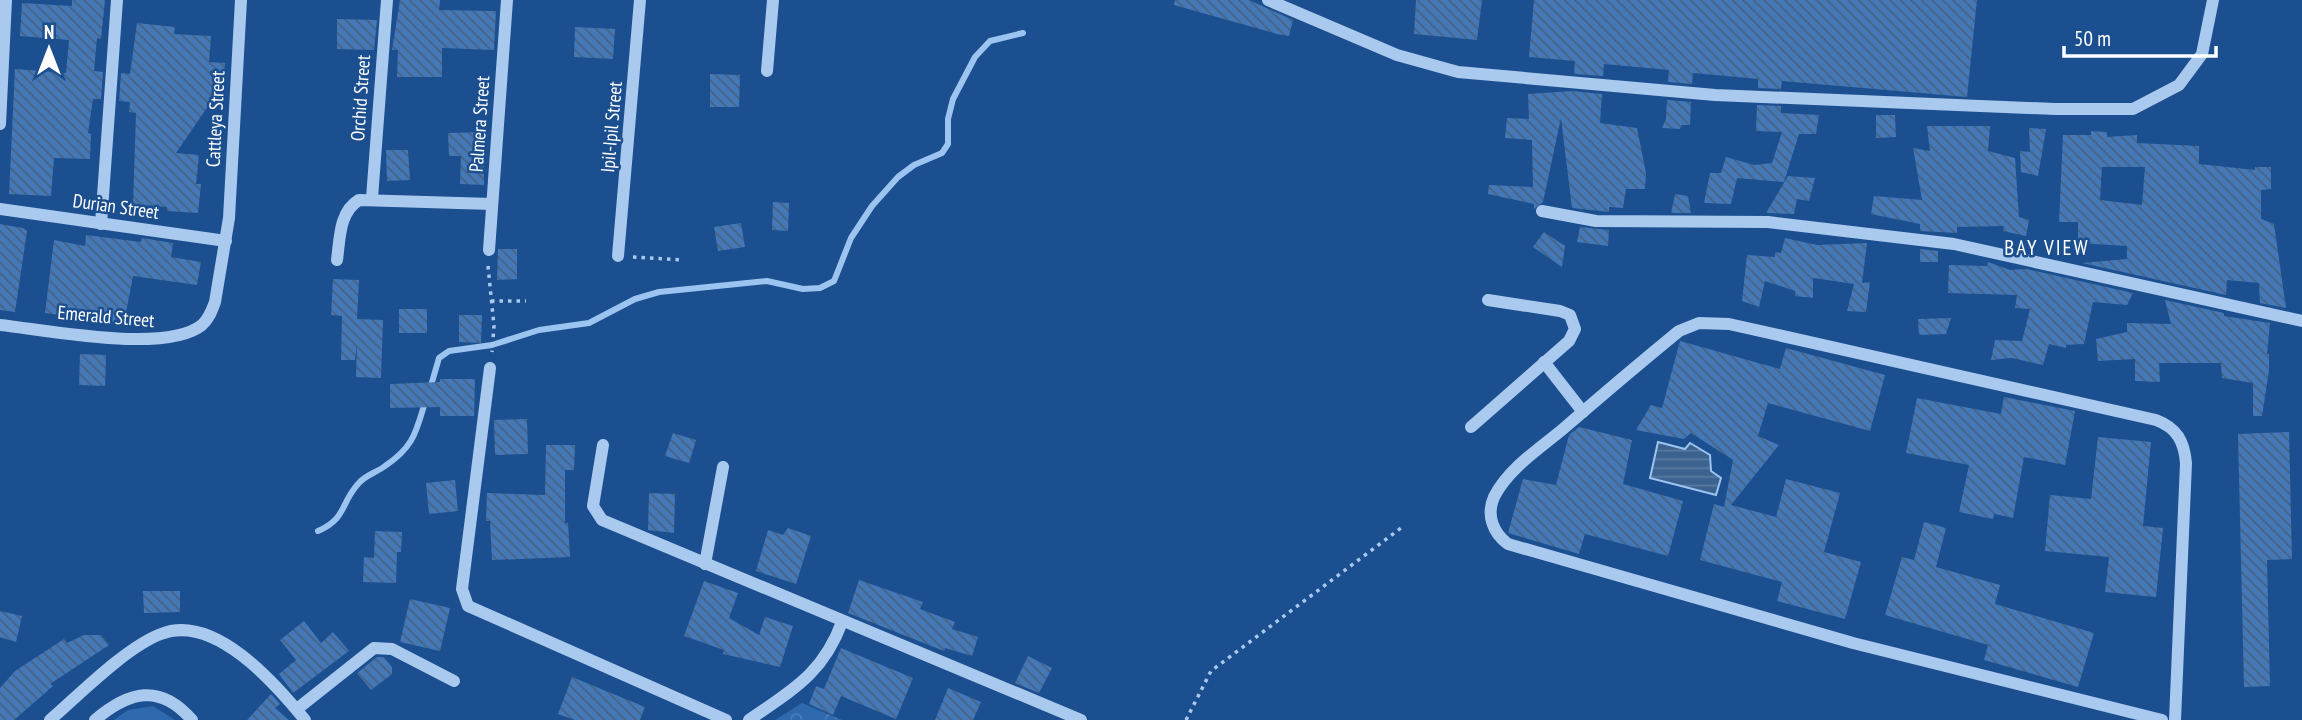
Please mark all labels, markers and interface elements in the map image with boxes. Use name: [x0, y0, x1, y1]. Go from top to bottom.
north arrow: [14, 14, 84, 84]
scale bar: [2064, 14, 2216, 58]
text: N: [44, 20, 54, 44]
text: 50 m: [2074, 25, 2111, 52]
street label: Orchid Street: [345, 53, 375, 142]
street label: Cattleya Street: [200, 69, 230, 168]
street label: Palmera Street: [464, 74, 494, 173]
street label: Ipil-Ipil Street: [595, 80, 627, 174]
street label: Durian Street: [71, 188, 161, 224]
district label: BAY VIEW: [2004, 234, 2090, 261]
street label: Emerald Street: [57, 300, 156, 332]

